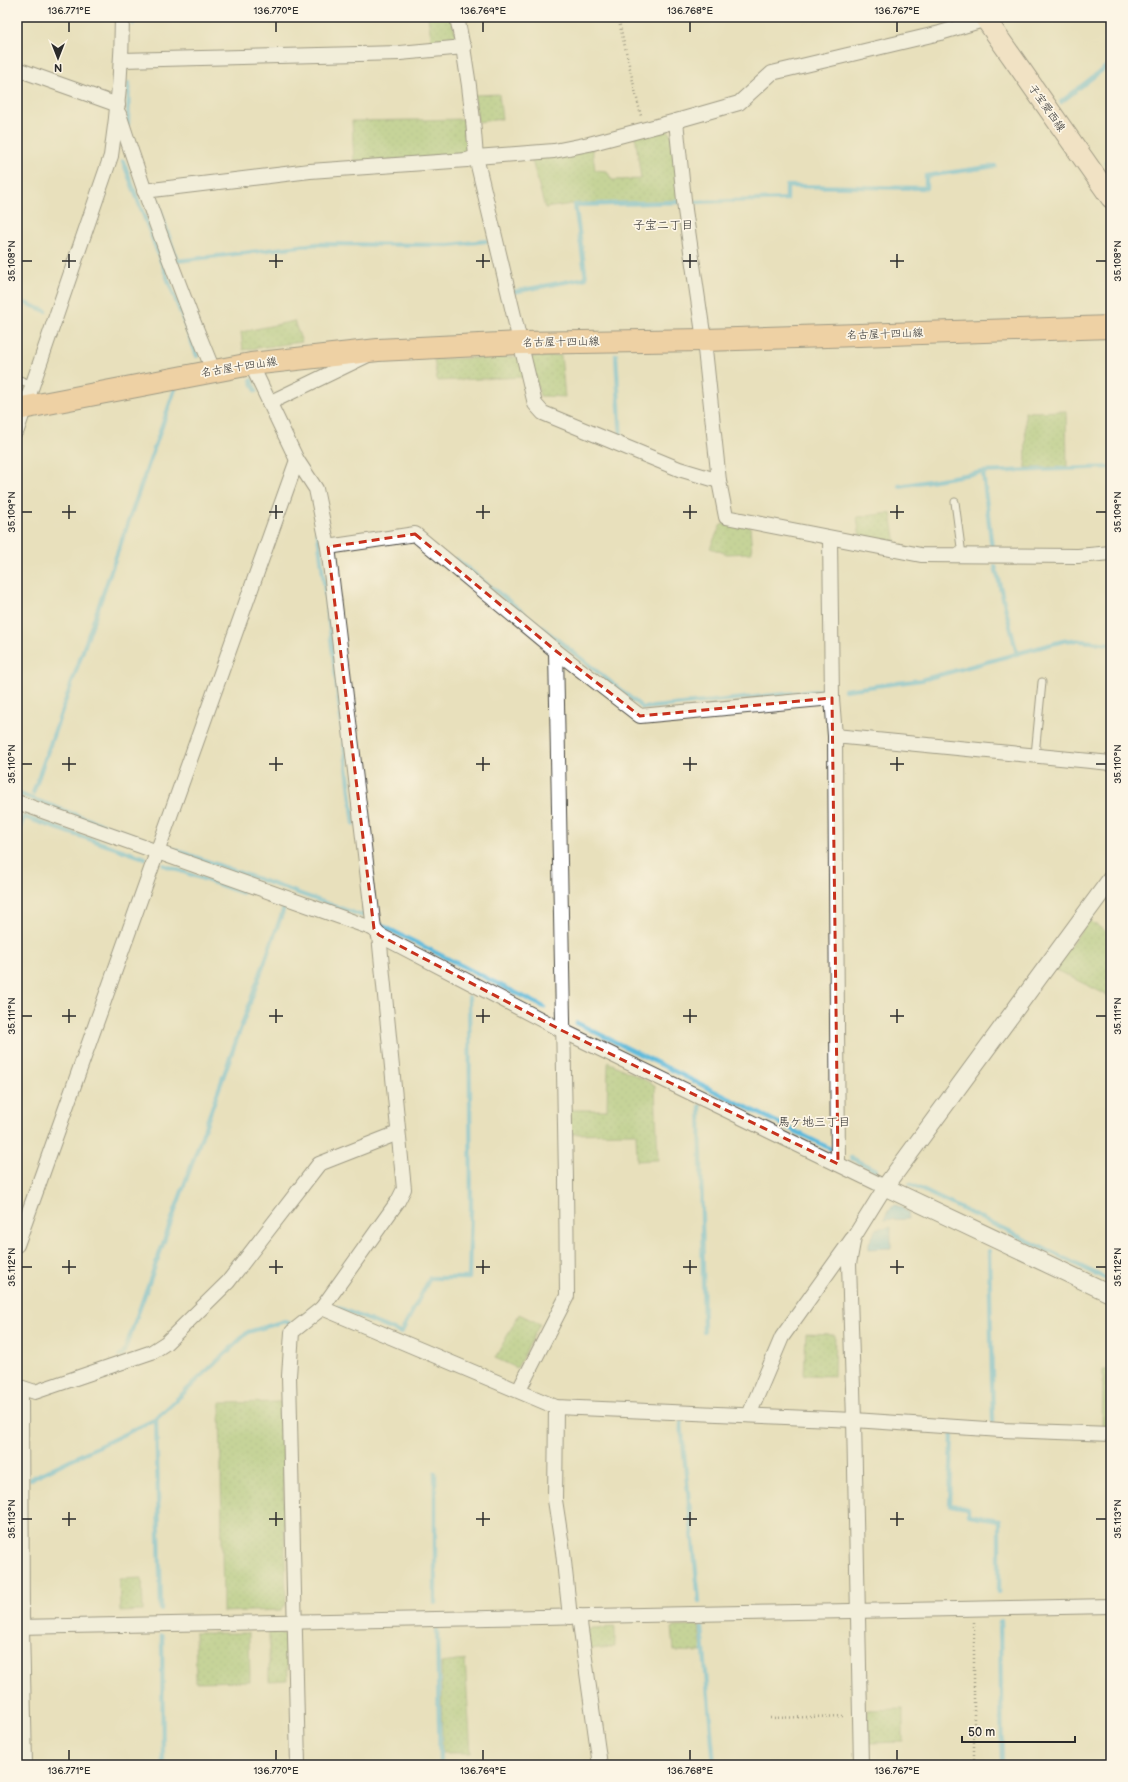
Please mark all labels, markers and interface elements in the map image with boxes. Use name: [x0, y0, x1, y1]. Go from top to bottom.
text: 136.771°E: [48, 5, 91, 17]
text: 136.770°E: [254, 5, 299, 17]
text: 136.769°E: [460, 5, 506, 17]
text: 136.768°E: [667, 5, 713, 17]
text: 136.767°E: [874, 5, 920, 17]
north arrow: [38, 38, 78, 78]
text: N: [54, 61, 62, 74]
street label: 子宝愛西線: [1026, 82, 1068, 134]
district label: 子宝二丁目: [633, 218, 693, 233]
text: 35.108°N: [6, 240, 18, 282]
text: 35.108°N: [1112, 240, 1124, 282]
street label: 名古屋十四山線: [846, 326, 924, 342]
street label: 名古屋十四山線: [522, 335, 600, 349]
street label: 名古屋十四山線: [200, 355, 278, 379]
text: 35.109°N: [6, 491, 18, 533]
text: 35.109°N: [1112, 491, 1124, 533]
text: 35.110°N: [6, 744, 18, 784]
text: 35.110°N: [1112, 744, 1124, 784]
text: 35.111°N: [6, 997, 18, 1035]
text: 35.111°N: [1112, 997, 1124, 1035]
district label: 馬ケ地三丁目: [778, 1115, 850, 1130]
text: 35.112°N: [6, 1247, 18, 1287]
text: 35.112°N: [1112, 1247, 1124, 1287]
text: 35.113°N: [6, 1499, 18, 1539]
text: 35.113°N: [1112, 1499, 1124, 1539]
scale bar: [962, 1718, 1075, 1744]
text: 50 m: [968, 1725, 995, 1740]
text: 136.771°E: [48, 1765, 91, 1777]
text: 136.770°E: [254, 1765, 299, 1777]
text: 136.769°E: [460, 1765, 506, 1777]
text: 136.768°E: [667, 1765, 713, 1777]
text: 136.767°E: [874, 1765, 920, 1777]

